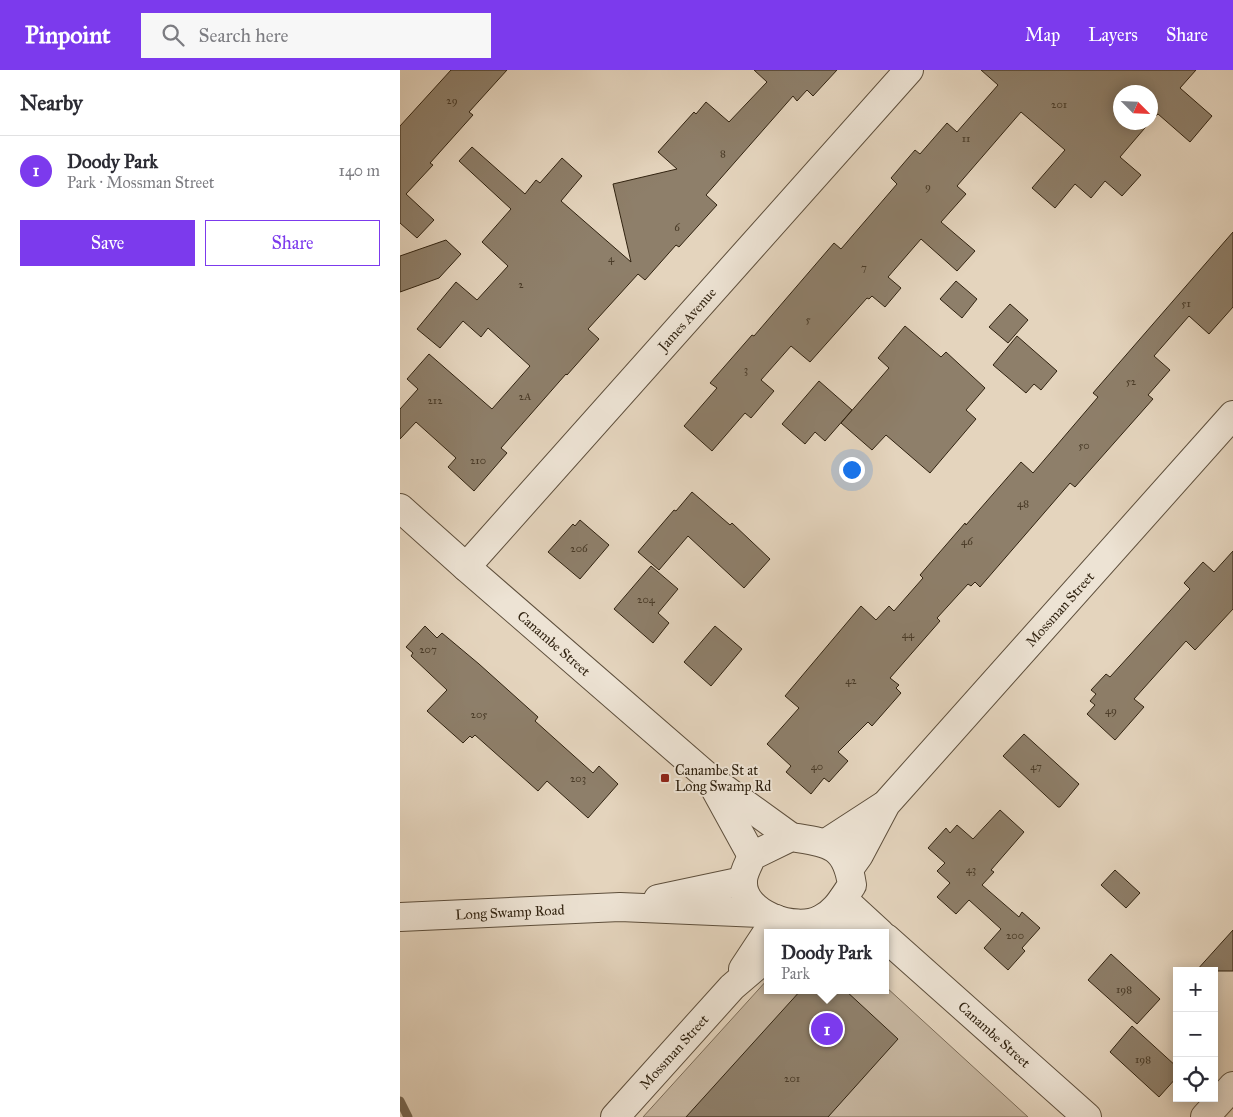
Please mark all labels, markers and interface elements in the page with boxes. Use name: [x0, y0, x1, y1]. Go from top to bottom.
search box: [141, 13, 491, 58]
text: Pinpoint: [25, 20, 111, 50]
icon: search: [159, 21, 187, 49]
text: Search here: [199, 24, 289, 47]
text: Map: [1025, 24, 1060, 46]
text: Layers: [1088, 24, 1138, 46]
text: Share: [1166, 24, 1208, 46]
north arrow: [1113, 85, 1158, 130]
text: Nearby: [20, 90, 83, 116]
house number: 29: [446, 94, 458, 107]
house number: 201: [1051, 98, 1067, 111]
house number: 11: [962, 132, 970, 145]
house number: 8: [720, 147, 726, 160]
text: Doody Park: [67, 150, 158, 173]
text: 1: [33, 161, 39, 180]
text: 140 m: [339, 161, 380, 180]
text: Park · Mossman Street: [67, 173, 215, 192]
house number: 9: [925, 180, 931, 193]
button: Save: [20, 220, 195, 266]
button: Share: [205, 220, 380, 266]
house number: 6: [674, 221, 680, 234]
house number: 4: [608, 252, 615, 265]
house number: 7: [861, 261, 867, 274]
house number: 2: [518, 278, 524, 291]
street label: James Avenue: [653, 284, 720, 356]
house number: 51: [1181, 297, 1191, 310]
house number: 5: [805, 313, 811, 326]
house number: 3: [744, 363, 748, 376]
house number: 52: [1126, 375, 1137, 388]
house number: 2A: [519, 390, 532, 403]
house number: 212: [427, 394, 443, 407]
house number: 50: [1078, 439, 1090, 452]
house number: 210: [470, 454, 486, 467]
your location: [839, 457, 865, 483]
house number: 48: [1017, 497, 1029, 510]
house number: 46: [961, 535, 973, 548]
house number: 206: [570, 542, 588, 555]
street label: Mossman Street: [1022, 568, 1098, 650]
house number: 204: [637, 593, 656, 606]
street label: Canambe Street: [514, 607, 594, 680]
house number: 44: [902, 628, 915, 641]
house number: 207: [419, 643, 437, 656]
house number: 42: [845, 674, 857, 687]
house number: 49: [1105, 704, 1117, 717]
house number: 205: [471, 708, 487, 721]
house number: 40: [811, 760, 823, 773]
house number: 47: [1030, 760, 1042, 773]
place label: Canambe St at Long Swamp Rd: [675, 762, 771, 795]
house number: 203: [570, 772, 586, 785]
marker: Canambe St at Long Swamp Rd: [659, 772, 671, 784]
house number: 43: [966, 863, 976, 876]
street label: Long Swamp Road: [455, 901, 565, 923]
popup: [764, 929, 889, 994]
house number: 200: [1006, 929, 1024, 942]
text: Doody Park: [781, 941, 872, 964]
text: Park: [781, 964, 810, 983]
map controls: [1173, 967, 1218, 1102]
button: +: [1173, 967, 1218, 1012]
house number: 198: [1116, 983, 1132, 996]
street label: Canambe Street: [955, 998, 1034, 1071]
pin: 1: [811, 1010, 843, 1048]
street label: Mossman Street: [636, 1011, 712, 1093]
button: −: [1173, 1012, 1218, 1057]
house number: 198: [1135, 1053, 1151, 1066]
button: locate: [1173, 1057, 1218, 1102]
house number: 201: [784, 1072, 800, 1085]

